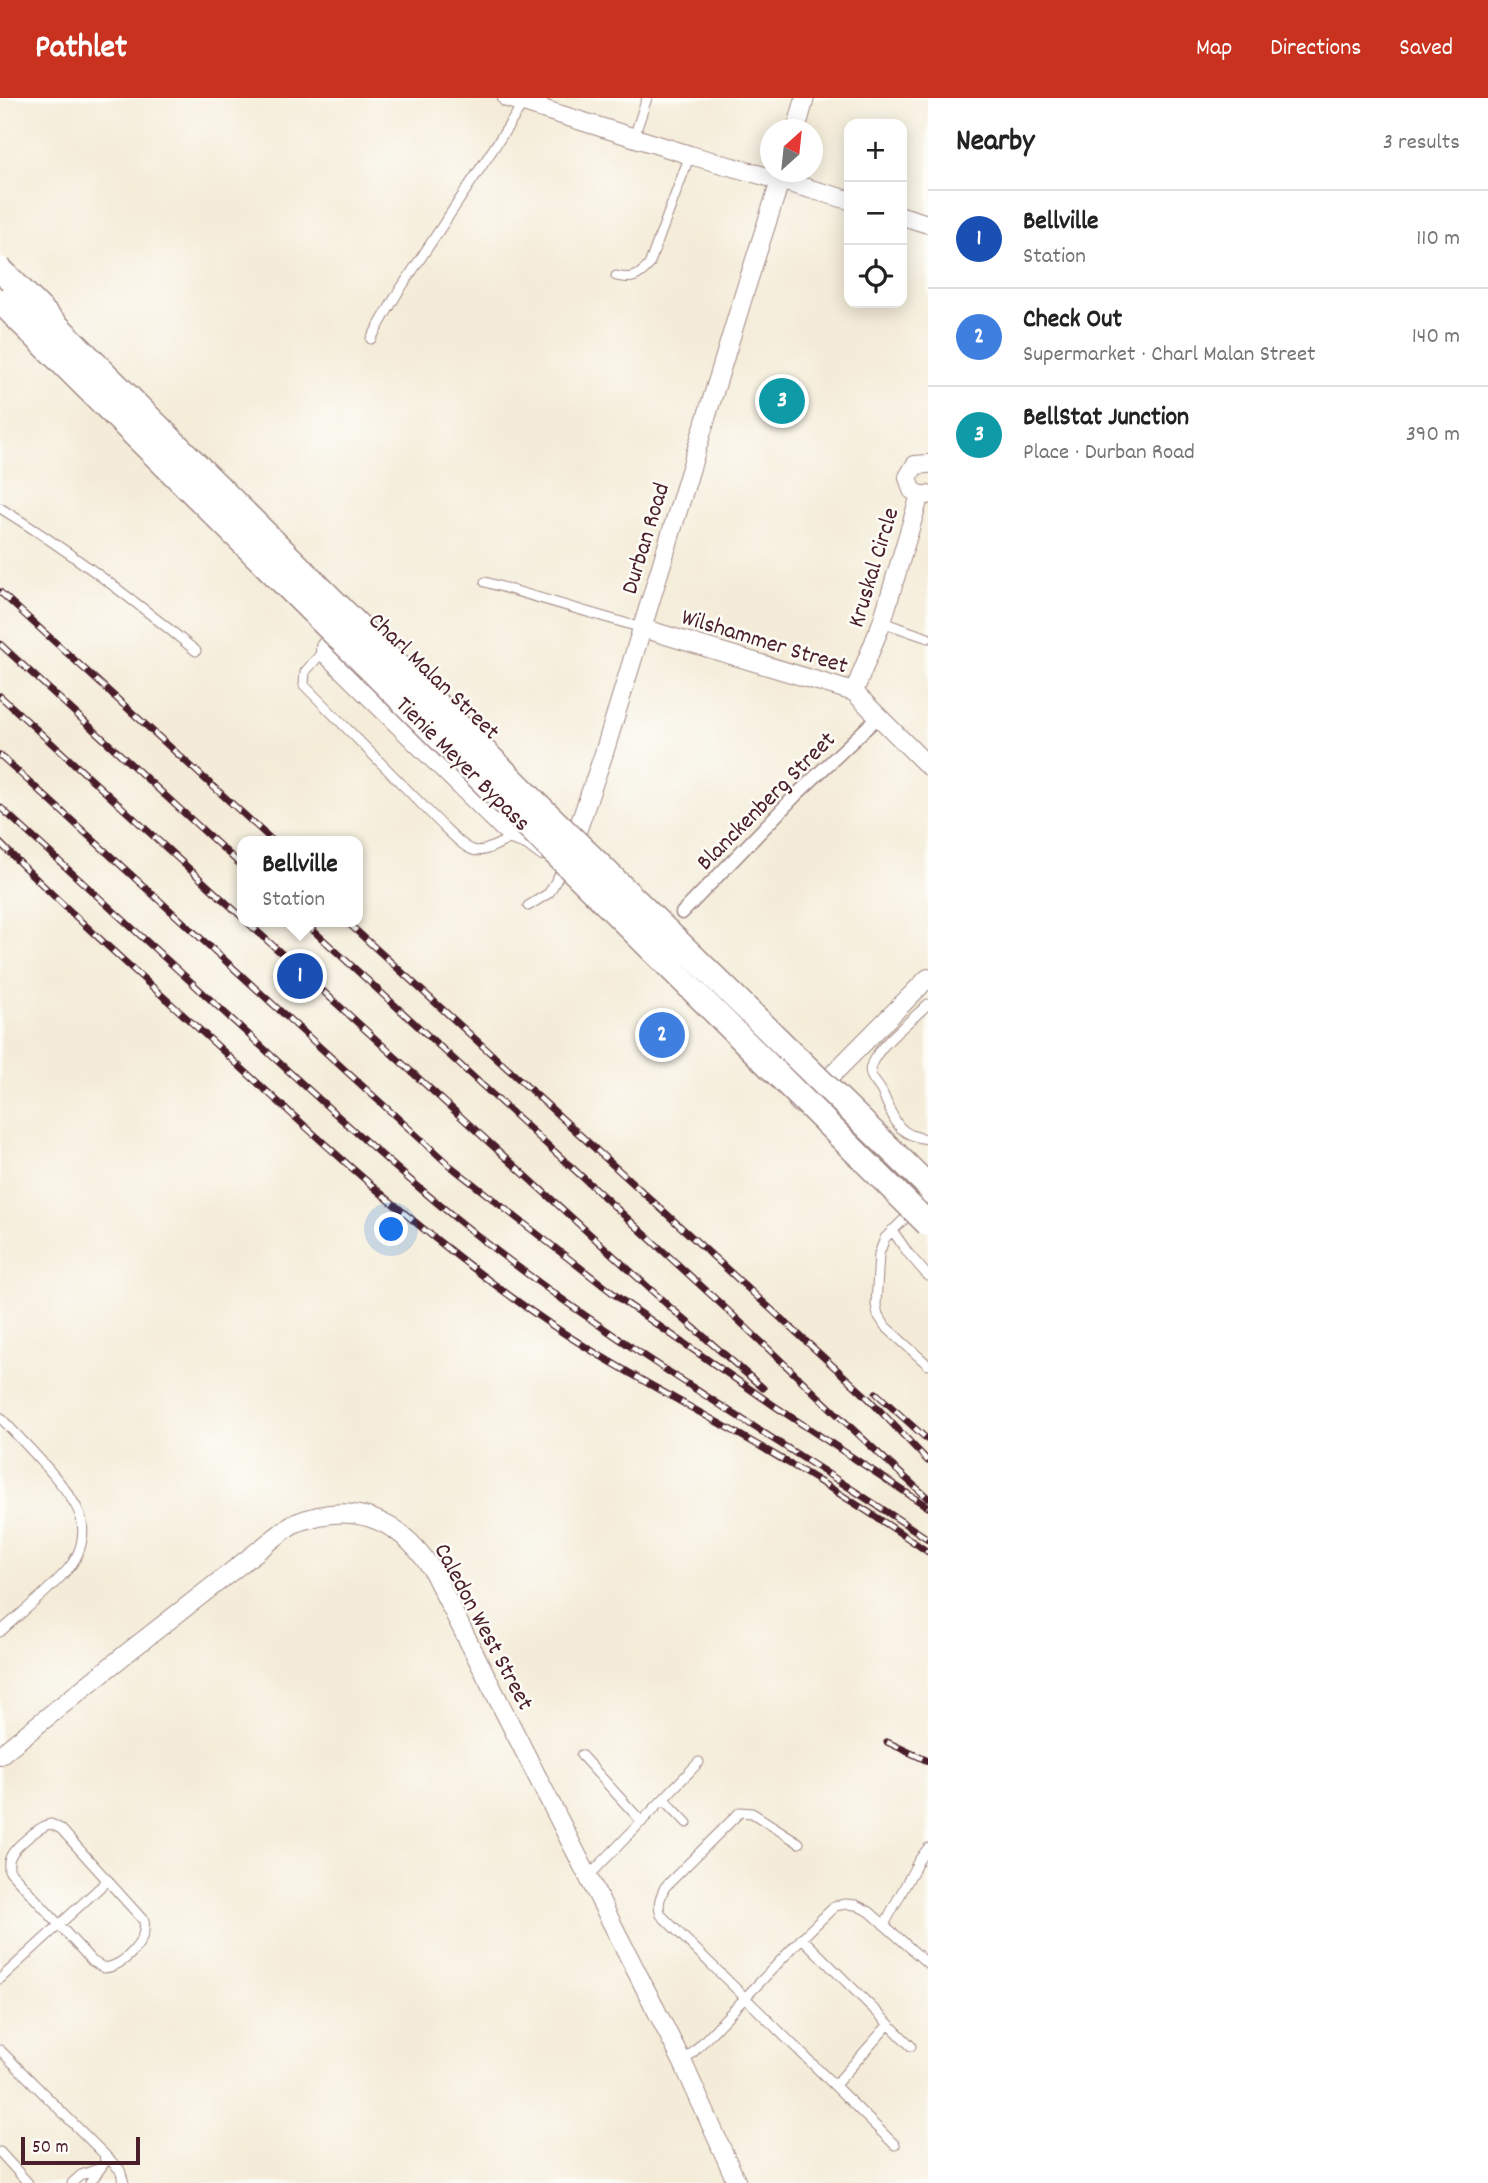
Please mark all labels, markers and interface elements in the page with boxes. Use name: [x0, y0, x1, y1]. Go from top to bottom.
text: Pathlet: [35, 26, 127, 73]
text: Map: [1196, 32, 1232, 66]
text: Directions: [1270, 32, 1361, 66]
text: Saved: [1399, 32, 1453, 66]
north arrow: [760, 119, 823, 182]
map controls: [844, 119, 907, 308]
button: +: [844, 119, 907, 182]
text: Nearby: [956, 122, 1034, 165]
text: 3 results: [1383, 127, 1460, 160]
button: −: [844, 182, 907, 245]
text: Bellville: [1023, 204, 1099, 241]
text: 1: [976, 223, 982, 256]
text: 110 m: [1416, 223, 1460, 256]
text: Station: [1023, 241, 1086, 274]
button: locate: [844, 245, 907, 308]
text: Check Out: [1023, 302, 1122, 339]
text: 2: [974, 321, 984, 354]
text: 140 m: [1412, 321, 1460, 354]
text: Supermarket · Charl Malan Street: [1023, 339, 1316, 372]
pin: 3: [759, 375, 805, 427]
text: BellStat Junction: [1023, 400, 1189, 437]
text: 3: [974, 419, 984, 452]
text: 390 m: [1406, 419, 1460, 452]
text: Place · Durban Road: [1023, 437, 1195, 470]
street label: Durban Road: [614, 479, 680, 599]
street label: Kruskal Circle: [841, 504, 909, 632]
street label: Wilshammer Street: [677, 601, 852, 684]
street label: Charl Malan Street: [359, 605, 506, 749]
street label: Tienie Meyer Bypass: [387, 690, 537, 840]
street label: Blanckenberg Street: [690, 725, 845, 879]
popup: [237, 836, 363, 927]
text: Bellville: [262, 847, 338, 884]
text: Station: [262, 884, 325, 917]
pin: 1: [277, 950, 323, 1002]
pin: 2: [639, 1009, 685, 1061]
your location: [374, 1212, 408, 1246]
street label: Caledon West Street: [424, 1538, 541, 1717]
scale bar: [21, 2134, 140, 2166]
text: 50 m: [32, 2135, 69, 2162]

